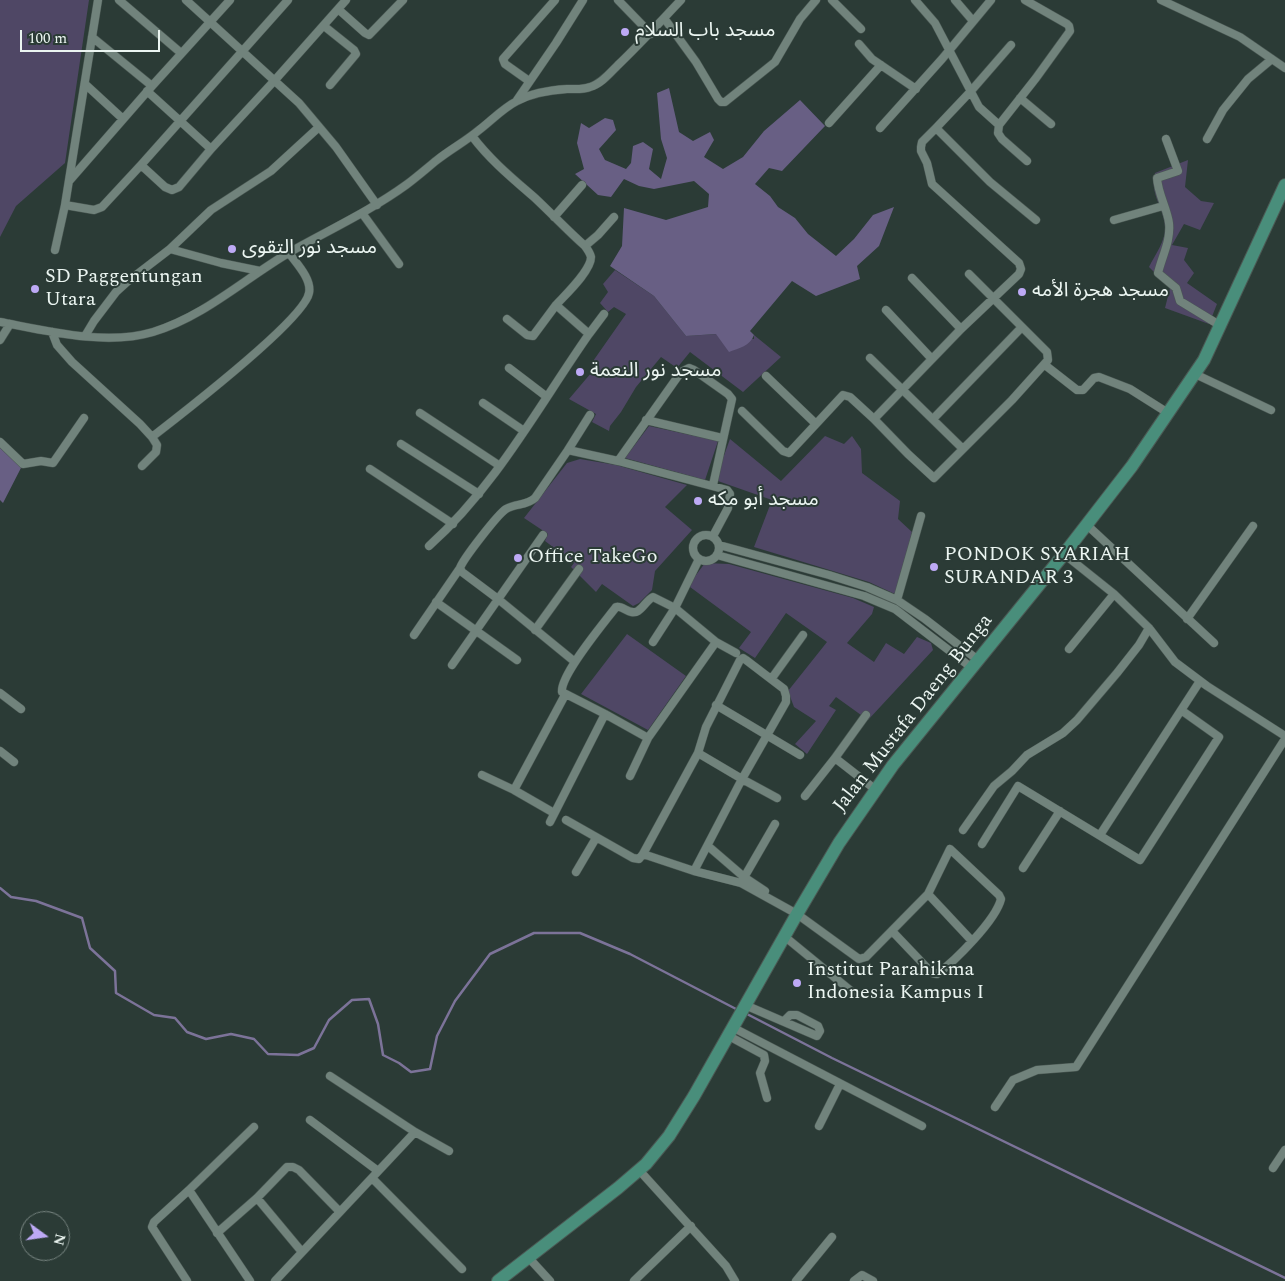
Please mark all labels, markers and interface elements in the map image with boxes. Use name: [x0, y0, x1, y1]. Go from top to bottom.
scale bar: [22, 20, 162, 52]
place label: مسجد باب السلام: [635, 20, 776, 44]
marker: مسجد باب السلام: [619, 26, 631, 38]
text: 100 m: [28, 27, 67, 50]
place label: مسجد نور التقوى: [242, 237, 377, 261]
marker: مسجد نور التقوى: [226, 243, 238, 255]
place label: SD Paggentungan Utara: [45, 266, 203, 313]
place label: مسجد هجرة الأمه: [1032, 280, 1169, 304]
marker: SD Paggentungan Utara: [29, 283, 41, 295]
marker: مسجد هجرة الأمه: [1016, 286, 1028, 298]
place label: مسجد نور النعمة: [590, 360, 722, 384]
marker: مسجد نور النعمة: [574, 366, 586, 378]
place label: مسجد أبو مكه: [708, 489, 819, 513]
marker: مسجد أبو مكه: [692, 495, 704, 507]
place label: PONDOK SYARIAH SURANDAR 3: [944, 544, 1130, 591]
place label: Office TakeGo: [528, 546, 657, 570]
marker: Office TakeGo: [512, 552, 524, 564]
marker: PONDOK SYARIAH SURANDAR 3: [928, 561, 940, 573]
street label: Jalan Mustafa Daeng Bunga: [829, 610, 999, 818]
place label: Institut Parahikma Indonesia Kampus I: [807, 959, 984, 1006]
marker: Institut Parahikma Indonesia Kampus I: [791, 977, 803, 989]
north arrow: [20, 1211, 70, 1261]
text: N: [47, 1231, 71, 1248]

